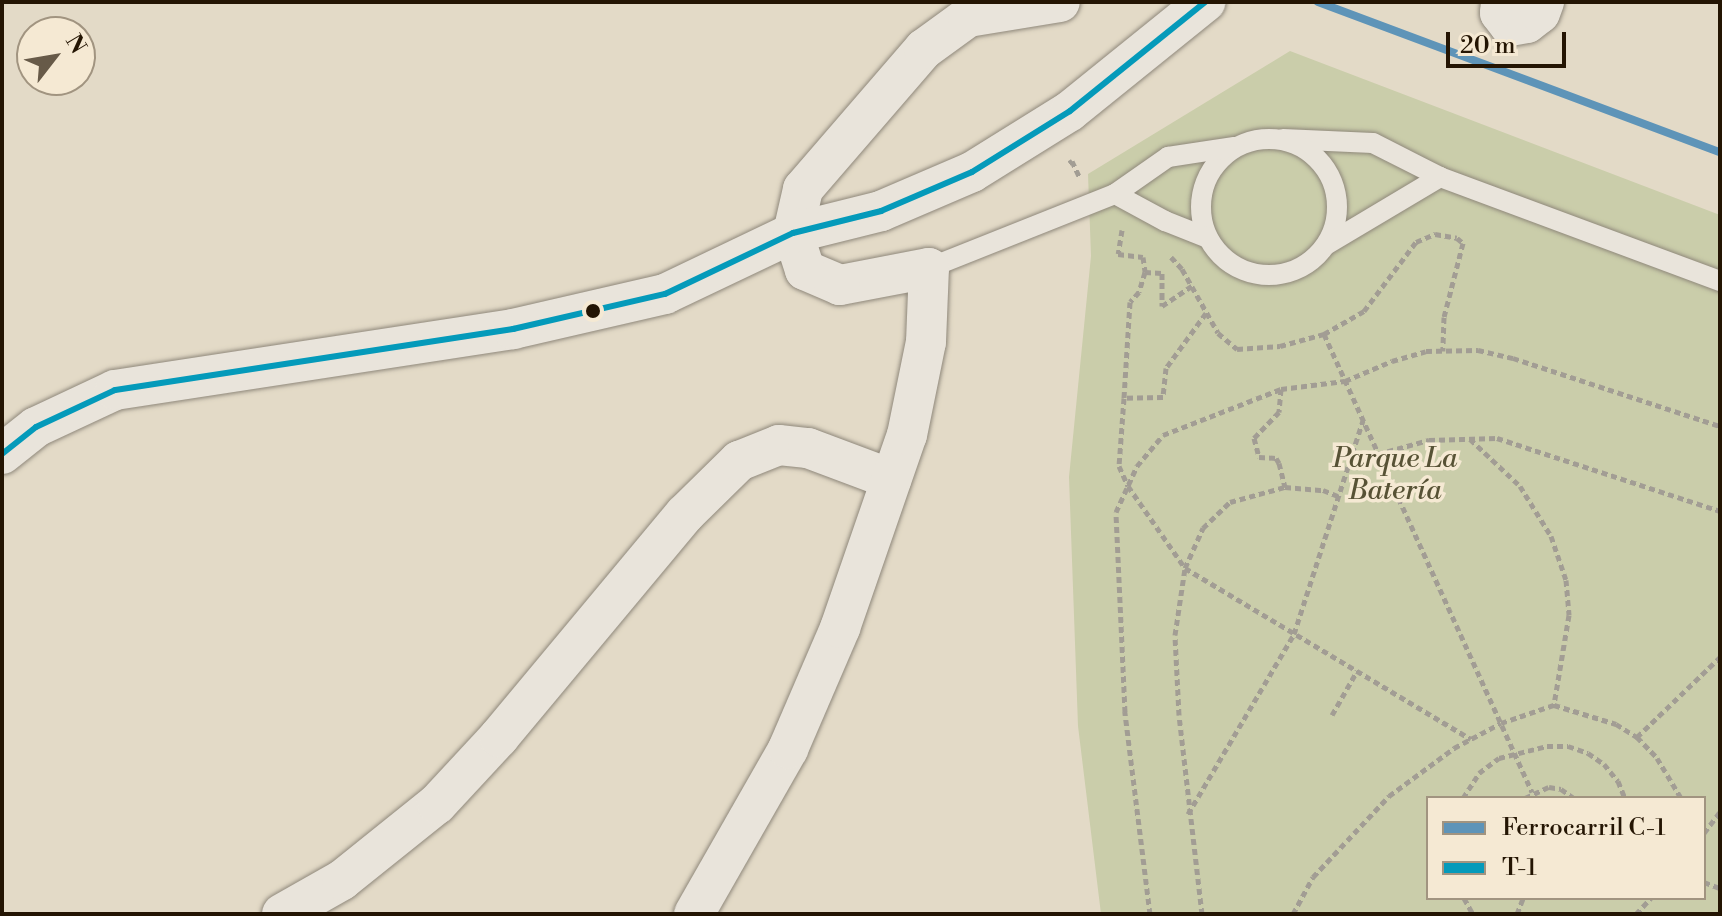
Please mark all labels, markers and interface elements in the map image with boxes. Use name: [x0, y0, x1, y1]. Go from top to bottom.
north arrow: [16, 16, 96, 96]
scale bar: [1450, 16, 1570, 66]
text: N: [59, 30, 91, 59]
text: 20 m: [1460, 31, 1516, 61]
unlabelled marker: [585, 303, 601, 319]
park label: Parque La Batería: [1333, 442, 1457, 508]
legend: [1426, 796, 1706, 900]
text: Ferrocarril C-1: [1502, 813, 1666, 843]
text: T-1: [1502, 853, 1537, 883]

